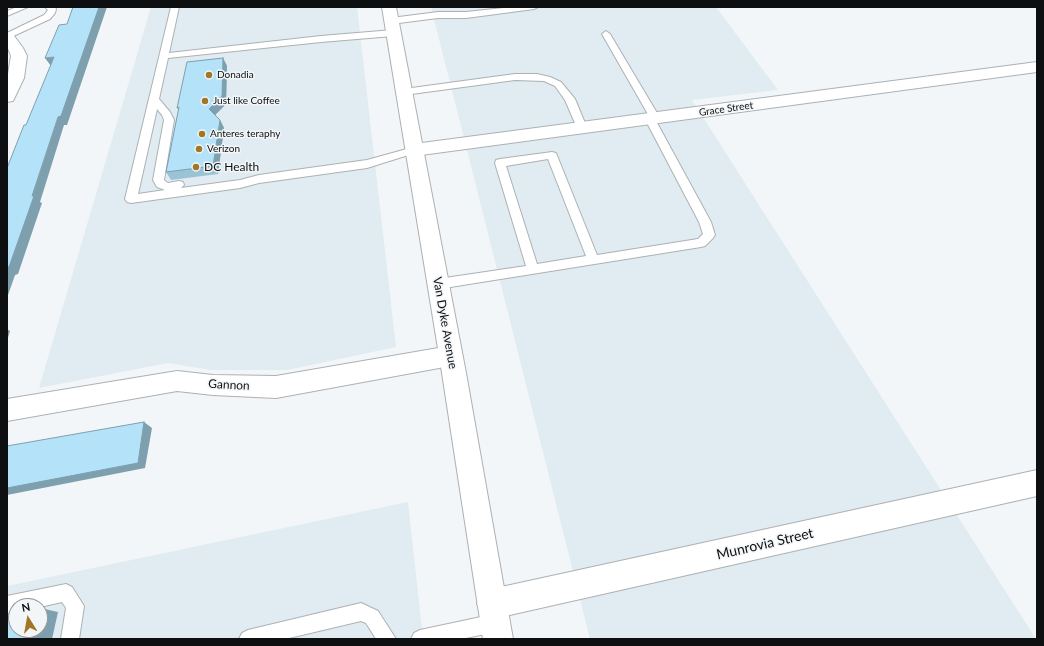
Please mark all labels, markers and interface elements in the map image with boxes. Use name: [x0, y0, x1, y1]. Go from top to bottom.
place label: Donadia: [217, 69, 254, 81]
marker: Donadia: [204, 70, 214, 80]
place label: Just like Coffee: [213, 95, 280, 107]
marker: Just like Coffee: [200, 96, 210, 106]
street label: Grace Street: [698, 99, 754, 119]
place label: Anteres teraphy: [210, 128, 280, 140]
marker: Anteres teraphy: [197, 129, 207, 139]
place label: Verizon: [207, 143, 240, 155]
marker: Verizon: [194, 144, 204, 154]
place label: DC Health: [204, 160, 259, 174]
marker: DC Health: [191, 162, 201, 172]
street label: Van Dyke Avenue: [430, 276, 460, 370]
street label: Gannon: [208, 377, 250, 393]
street label: Munrovia Street: [715, 525, 815, 563]
north arrow: [8, 598, 48, 638]
text: N: [20, 600, 31, 614]

